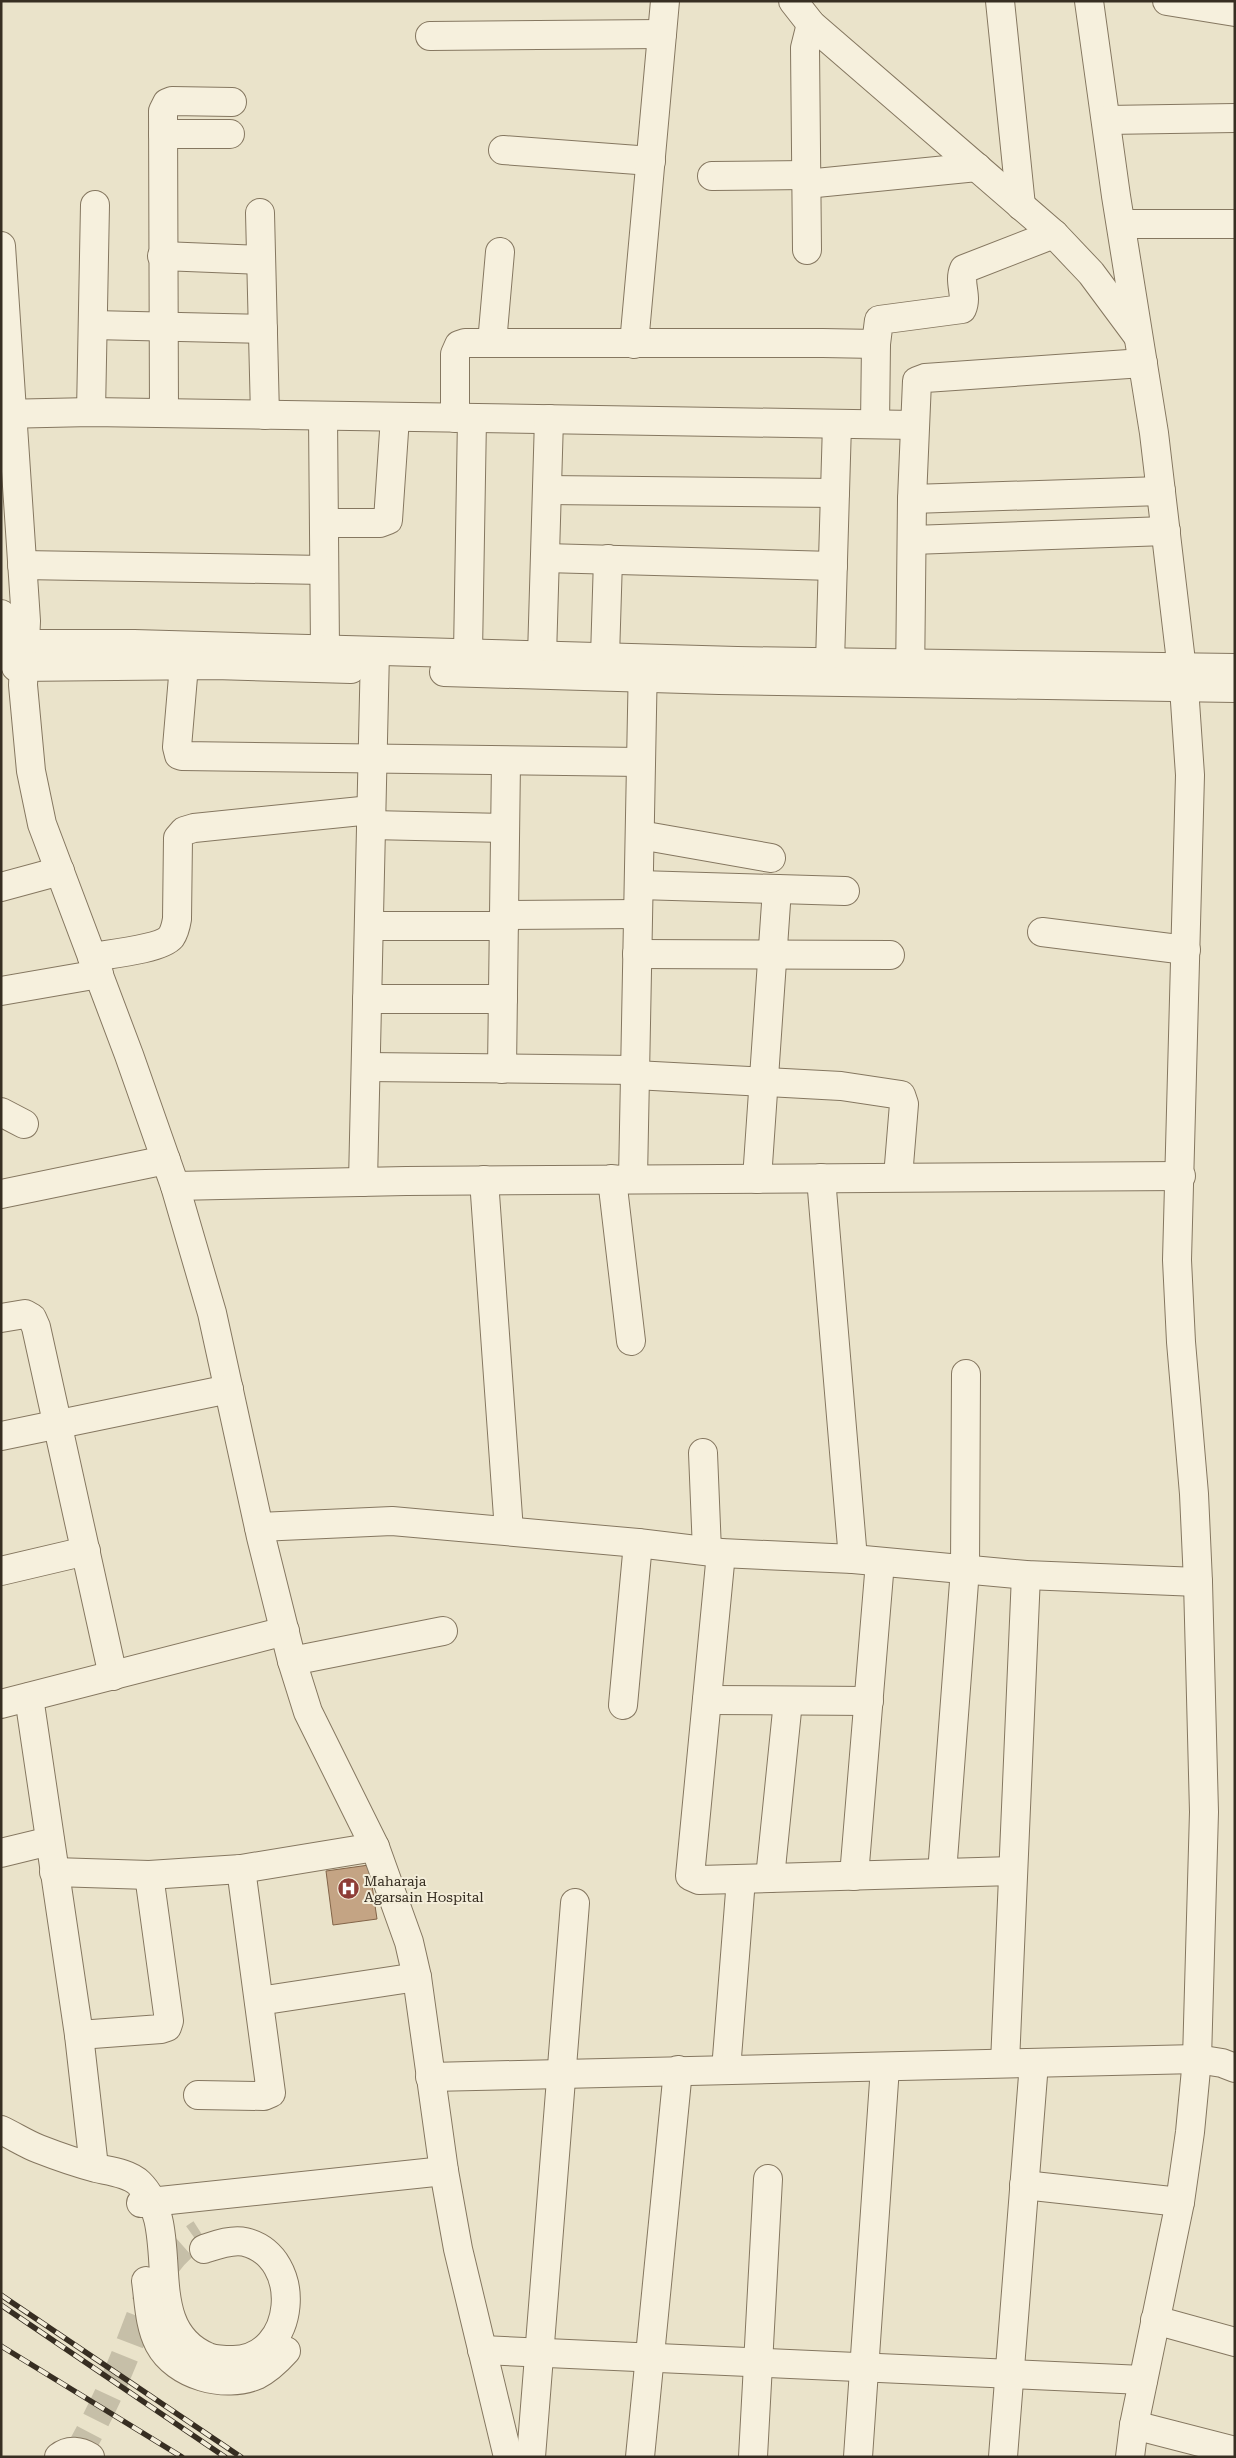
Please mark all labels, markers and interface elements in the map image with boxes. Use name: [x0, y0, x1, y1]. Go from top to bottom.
place label: Maharaja Agarsain Hospital: [364, 1873, 484, 1905]
hospital icon: Maharaja Agarsain Hospital: [336, 1877, 360, 1901]

